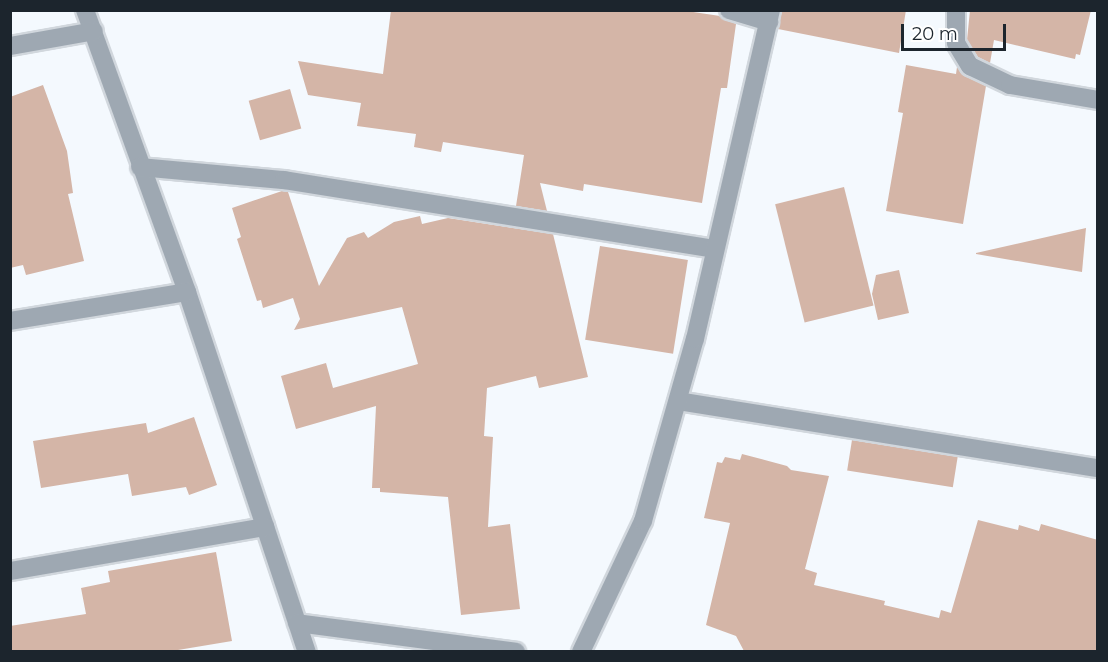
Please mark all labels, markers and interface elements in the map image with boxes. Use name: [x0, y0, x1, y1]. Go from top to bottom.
scale bar: [904, 12, 1009, 50]
text: 20 m: [912, 23, 958, 45]

